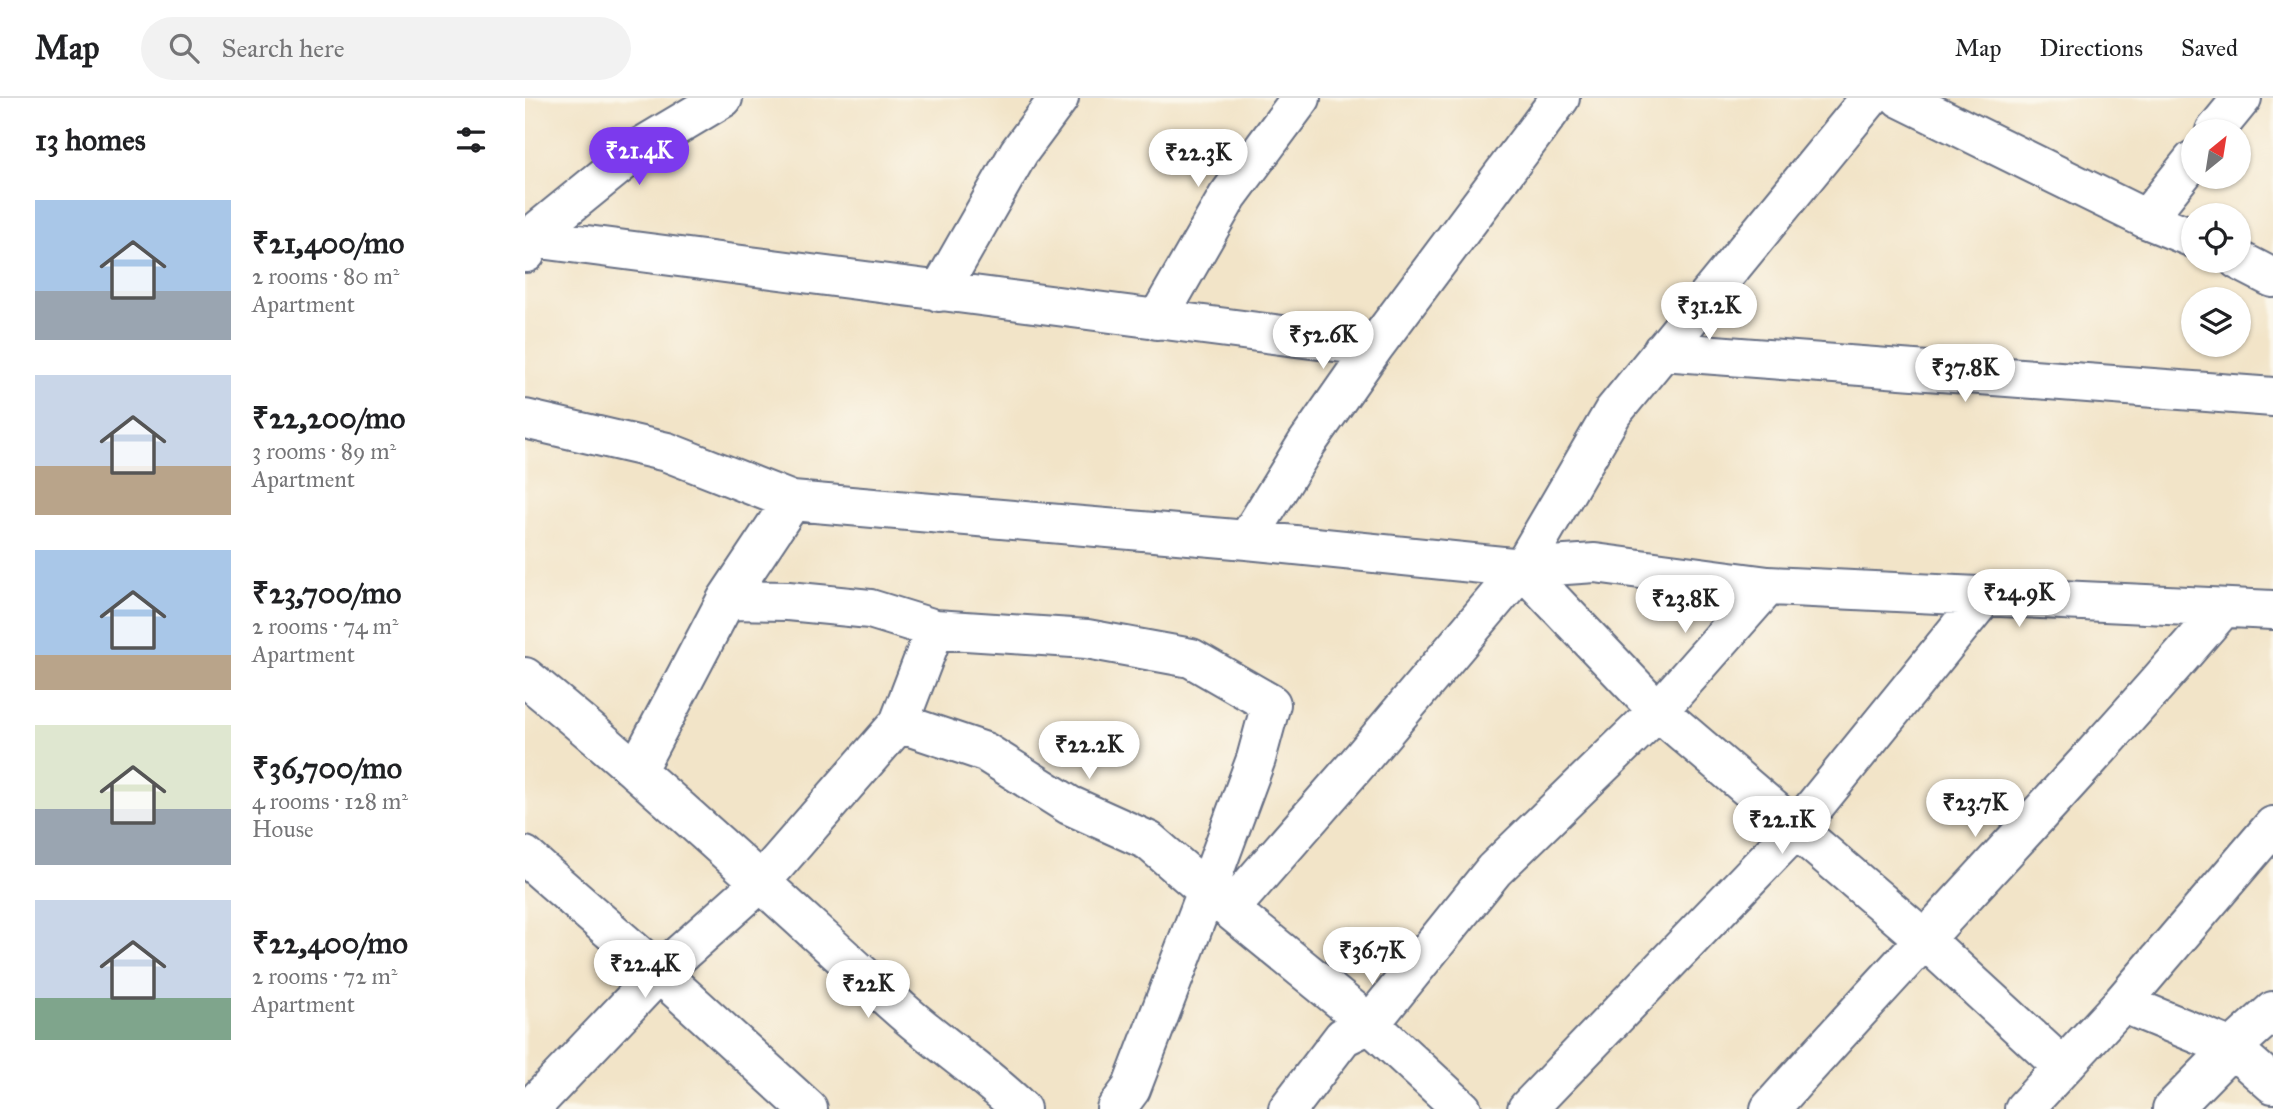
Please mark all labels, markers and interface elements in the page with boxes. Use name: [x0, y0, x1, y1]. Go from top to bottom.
search box: [141, 17, 631, 80]
text: Map: [35, 28, 99, 68]
icon: search: [165, 29, 203, 67]
text: Search here: [221, 32, 345, 64]
text: Map: [1955, 33, 2002, 63]
text: Directions: [2040, 33, 2143, 63]
text: Saved: [2181, 33, 2238, 63]
north arrow: [2181, 119, 2251, 189]
map controls: [2181, 119, 2251, 357]
icon: filters: [452, 121, 490, 159]
text: 13 homes: [35, 122, 146, 158]
pin: ₹21.4K: [582, 127, 696, 187]
pin: ₹22.3K: [1141, 130, 1255, 189]
text: ₹21.4K: [605, 136, 673, 164]
text: ₹22.3K: [1165, 138, 1231, 166]
button: locate: [2181, 203, 2251, 273]
text: ₹21,400/mo: [252, 225, 404, 261]
icon: home: [91, 228, 175, 312]
text: 2 rooms · 80 m²: [252, 262, 399, 290]
pin: ₹31.2K: [1652, 282, 1766, 342]
button: layers: [2181, 287, 2251, 357]
text: Apartment: [252, 290, 355, 318]
text: ₹31.2K: [1677, 291, 1741, 319]
pin: ₹52.6K: [1266, 312, 1380, 371]
text: ₹52.6K: [1289, 320, 1357, 348]
pin: ₹37.8K: [1908, 344, 2022, 404]
text: ₹37.8K: [1931, 353, 1999, 381]
text: ₹22,200/mo: [252, 400, 405, 436]
icon: home: [91, 403, 175, 487]
text: 3 rooms · 89 m²: [252, 437, 396, 465]
text: Apartment: [252, 465, 355, 493]
pin: ₹24.9K: [1962, 570, 2076, 629]
text: ₹23,700/mo: [252, 575, 401, 611]
pin: ₹23.8K: [1628, 575, 1742, 635]
icon: home: [91, 578, 175, 662]
text: ₹24.9K: [1983, 578, 2055, 606]
text: ₹23.8K: [1651, 584, 1719, 612]
text: 2 rooms · 74 m²: [252, 612, 398, 640]
text: Apartment: [252, 640, 355, 668]
pin: ₹22.2K: [1032, 722, 1146, 781]
text: ₹22.2K: [1055, 730, 1123, 758]
text: ₹36,700/mo: [252, 750, 402, 786]
icon: home: [91, 753, 175, 837]
pin: ₹23.7K: [1918, 780, 2032, 839]
text: 4 rooms · 128 m²: [252, 787, 408, 815]
text: ₹23.7K: [1942, 788, 2008, 816]
pin: ₹22.1K: [1725, 796, 1839, 856]
text: ₹22.1K: [1749, 805, 1815, 833]
text: House: [252, 815, 314, 843]
text: ₹22,400/mo: [252, 925, 408, 961]
icon: home: [91, 928, 175, 1012]
pin: ₹36.7K: [1315, 928, 1429, 987]
text: ₹36.7K: [1339, 936, 1405, 964]
pin: ₹22.4K: [588, 940, 702, 1000]
text: ₹22.4K: [610, 949, 680, 977]
pin: ₹22K: [827, 960, 909, 1020]
text: 2 rooms · 72 m²: [252, 962, 397, 990]
text: ₹22K: [842, 969, 894, 997]
text: Apartment: [252, 990, 355, 1018]

